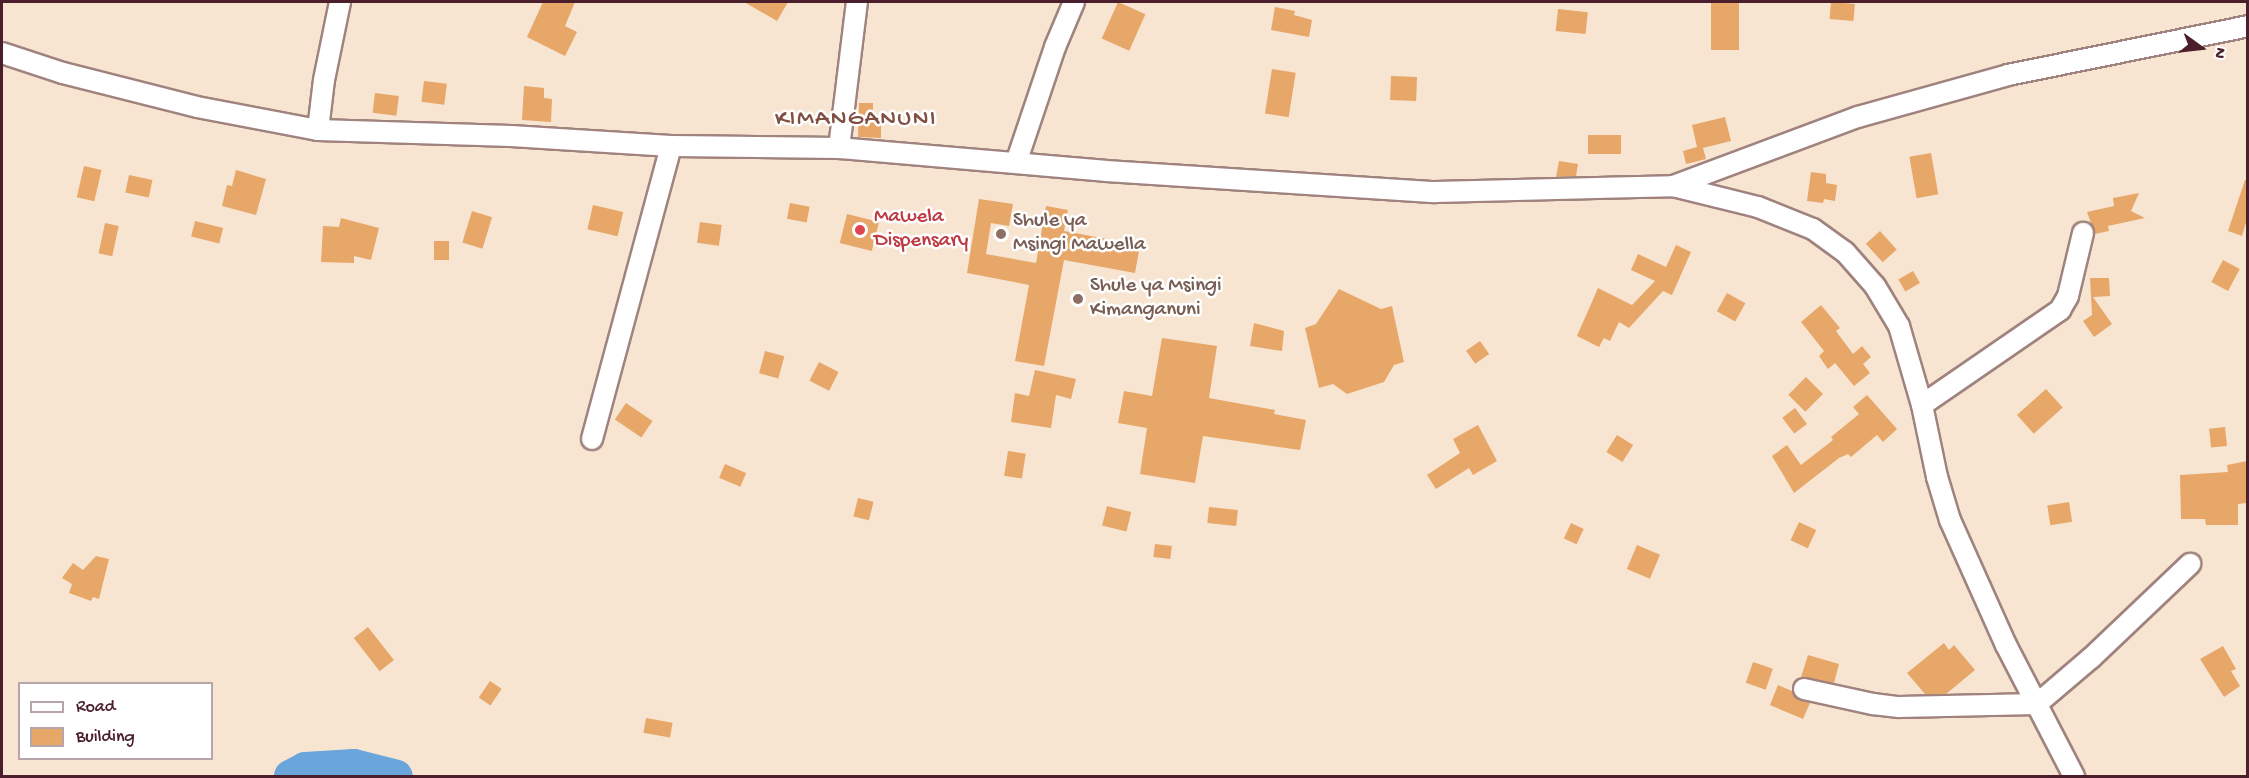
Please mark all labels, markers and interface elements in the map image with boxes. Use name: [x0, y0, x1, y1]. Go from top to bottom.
north arrow: [2171, 18, 2231, 78]
text: N: [2208, 45, 2229, 60]
district label: KIMANGANUNI: [775, 106, 937, 134]
place label: Mawela Dispensary: [874, 205, 968, 255]
place label: Shule ya Msingi Mawella: [1013, 209, 1146, 259]
marker: Mawela Dispensary: [851, 221, 869, 239]
marker: Shule ya Msingi Mawella: [994, 227, 1008, 241]
place label: Shule ya Msingi Kimanganuni: [1090, 274, 1222, 324]
marker: Shule ya Msingi Kimanganuni: [1071, 292, 1085, 306]
legend: [18, 682, 213, 760]
text: Road: [76, 697, 115, 718]
text: Building: [76, 727, 135, 748]

